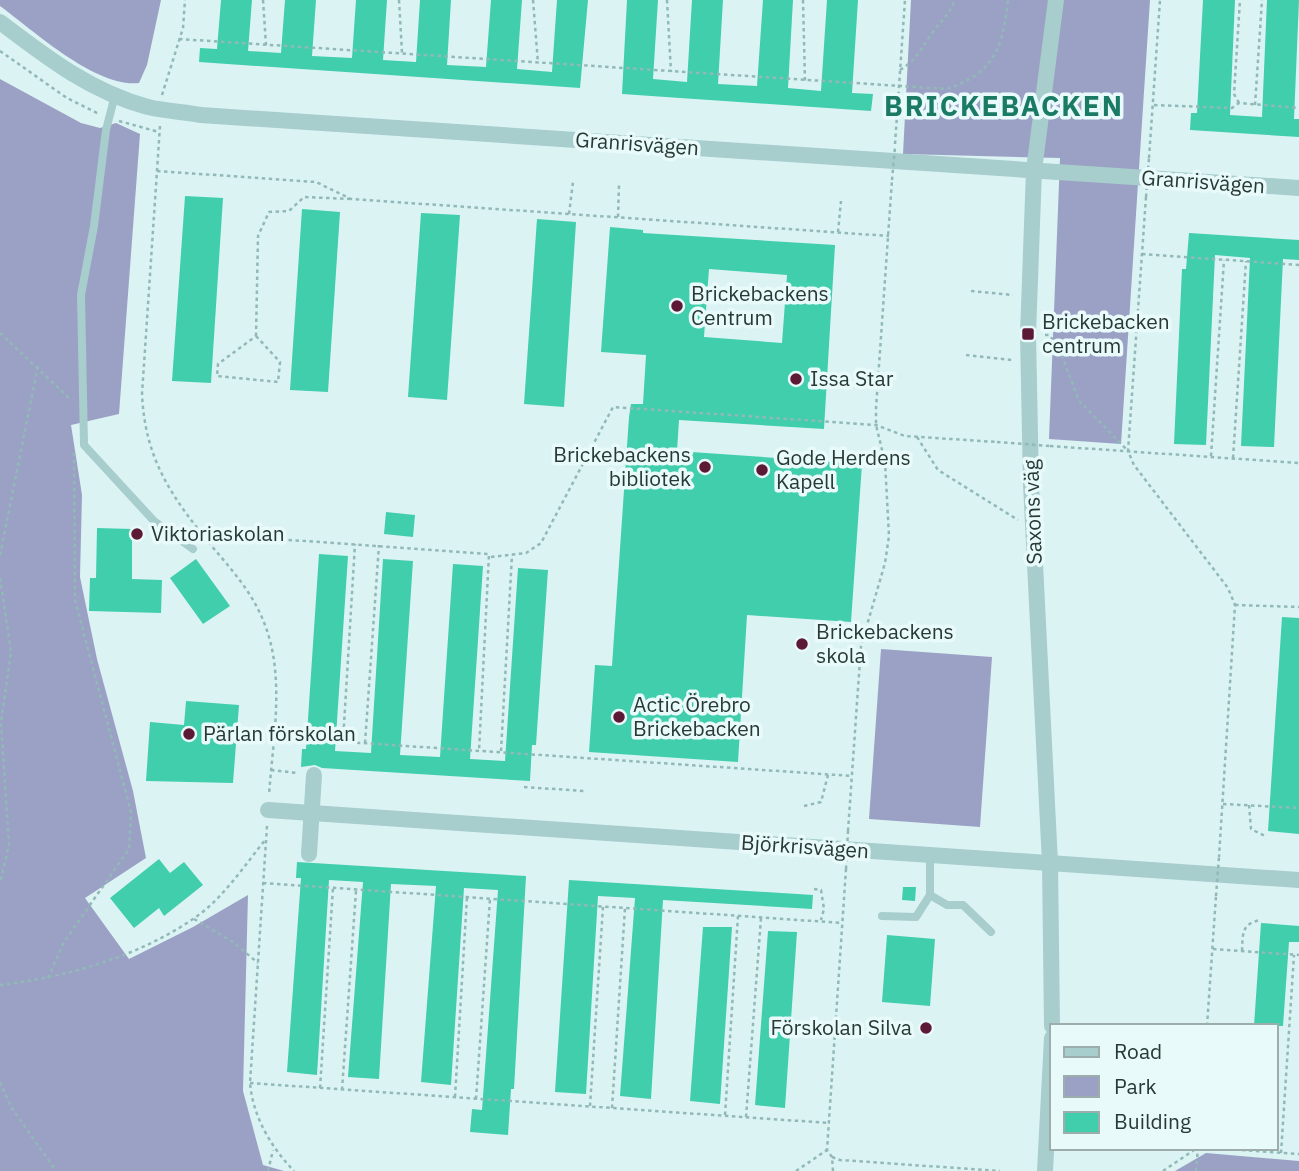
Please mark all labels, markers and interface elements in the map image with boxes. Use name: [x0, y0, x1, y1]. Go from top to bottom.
district label: BRICKEBACKEN: [884, 87, 1124, 124]
street label: Granrisvägen: [574, 125, 700, 161]
street label: Granrisvägen: [1140, 163, 1266, 199]
place label: Brickebackens Centrum: [691, 279, 829, 331]
marker: Brickebackens Centrum: [669, 298, 685, 314]
place label: Brickebacken centrum: [1042, 307, 1170, 359]
marker: Brickebacken centrum: [1020, 326, 1036, 342]
place label: Issa Star: [810, 364, 894, 392]
marker: Issa Star: [788, 371, 804, 387]
place label: Brickebackens bibliotek: [553, 440, 691, 492]
place label: Gode Herdens Kapell: [776, 443, 911, 495]
marker: Brickebackens bibliotek: [697, 459, 713, 475]
street label: Saxons väg: [1016, 459, 1048, 565]
marker: Gode Herdens Kapell: [754, 462, 770, 478]
place label: Viktoriaskolan: [151, 519, 285, 547]
marker: Viktoriaskolan: [129, 526, 145, 542]
place label: Brickebackens skola: [816, 617, 954, 669]
marker: Brickebackens skola: [794, 636, 810, 652]
place label: Actic Örebro Brickebacken: [633, 690, 761, 742]
marker: Actic Örebro Brickebacken: [611, 709, 627, 725]
place label: Pärlan förskolan: [203, 719, 356, 747]
marker: Pärlan förskolan: [181, 726, 197, 742]
street label: Björkrisvägen: [740, 828, 870, 864]
place label: Förskolan Silva: [771, 1013, 912, 1041]
marker: Förskolan Silva: [918, 1020, 934, 1036]
legend: [1050, 1024, 1278, 1150]
text: Road: [1114, 1037, 1162, 1065]
text: Park: [1114, 1072, 1157, 1100]
text: Building: [1114, 1107, 1191, 1135]

